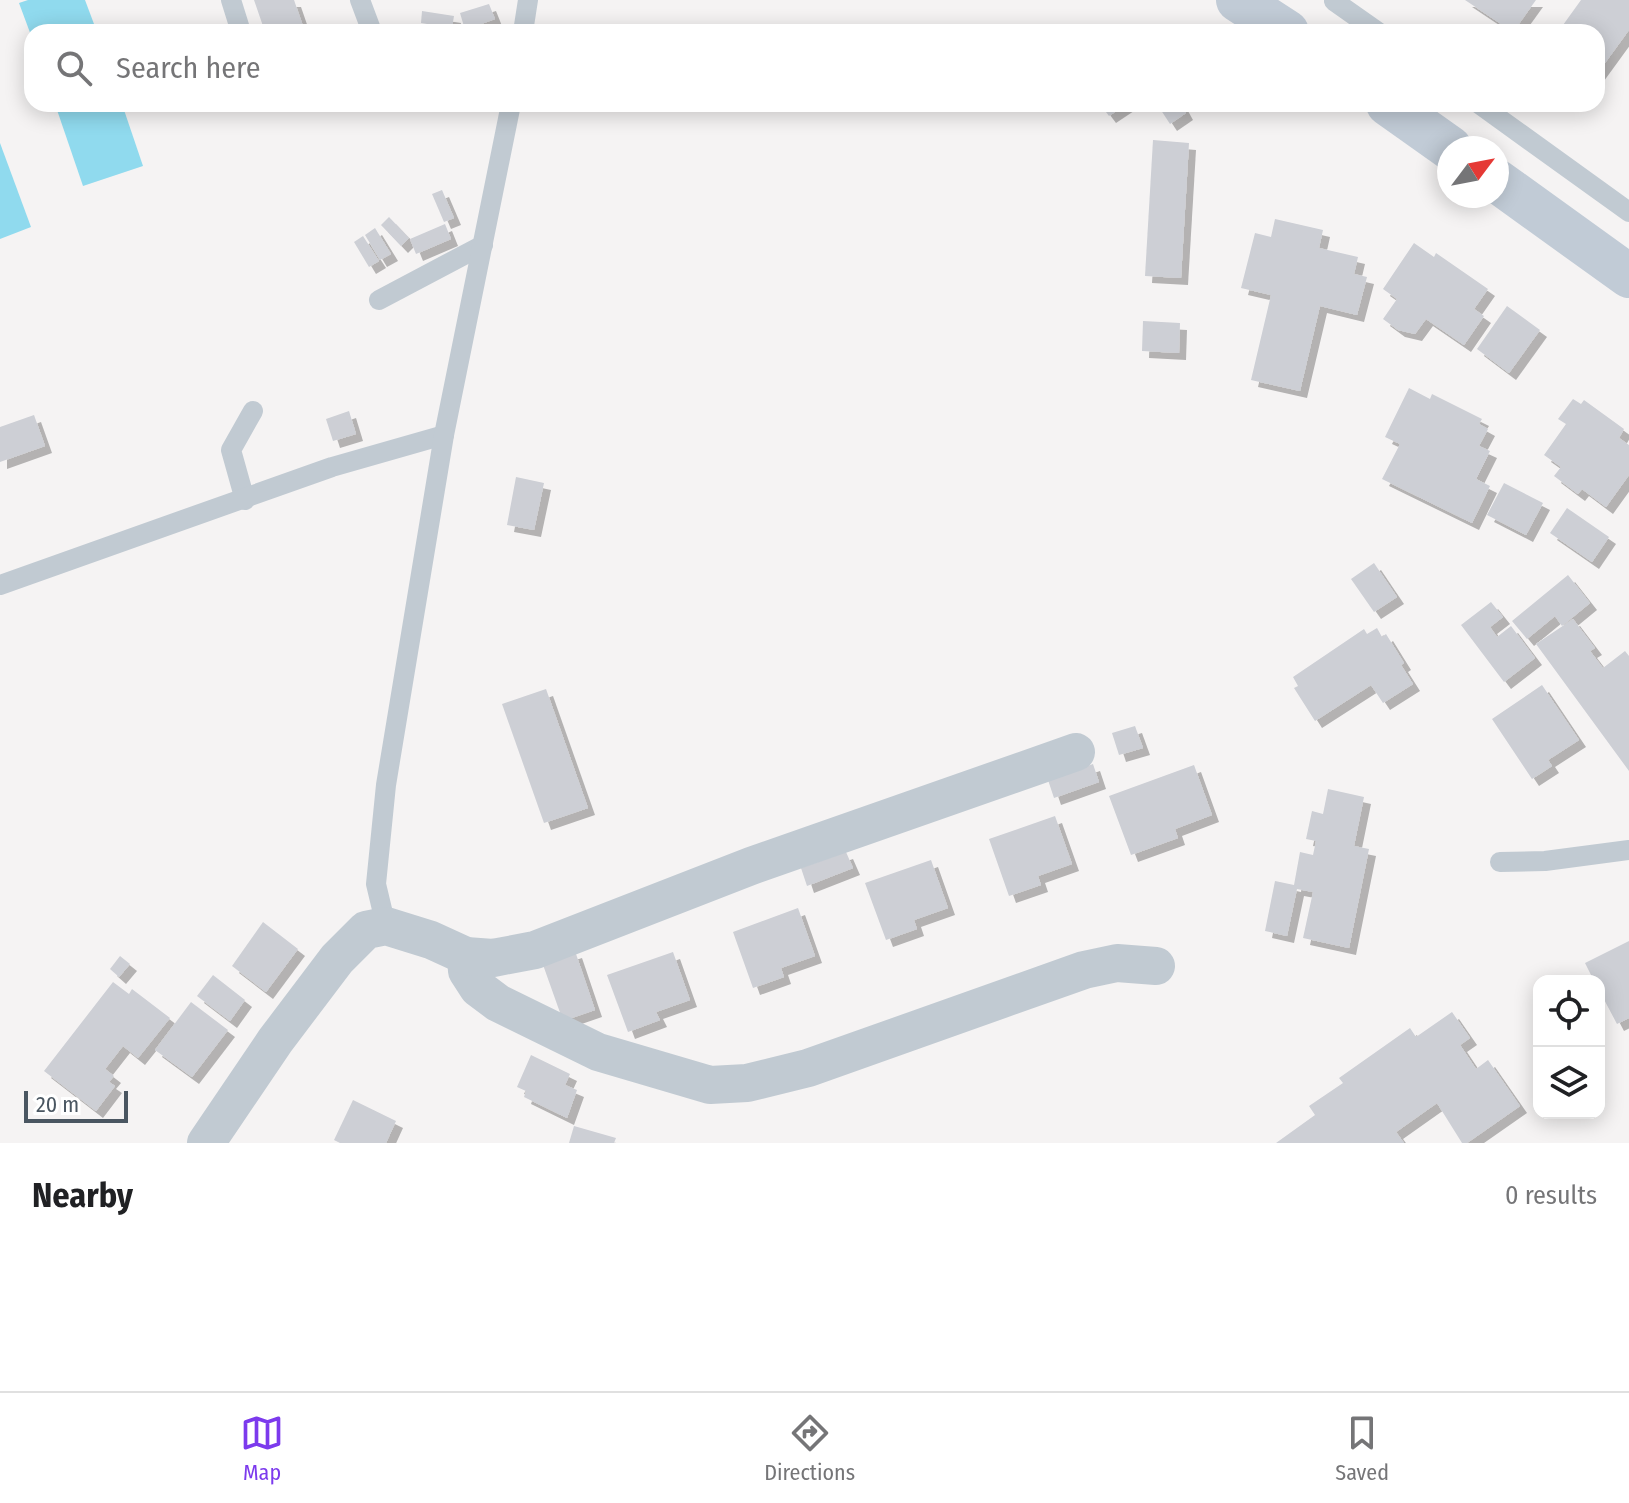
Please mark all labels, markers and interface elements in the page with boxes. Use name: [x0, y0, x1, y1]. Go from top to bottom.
search box: [24, 24, 1605, 112]
icon: search: [52, 46, 96, 90]
text: Search here: [116, 50, 261, 86]
north arrow: [1437, 136, 1509, 208]
map controls: [1533, 975, 1605, 1119]
button: locate: [1533, 975, 1605, 1047]
button: layers: [1533, 1047, 1605, 1119]
scale bar: [24, 1087, 128, 1123]
text: 20 m: [36, 1091, 79, 1118]
text: Nearby: [32, 1175, 133, 1216]
text: 0 results: [1505, 1180, 1597, 1211]
tab: Map: [240, 1411, 284, 1486]
tab: Directions: [764, 1411, 855, 1486]
tab: Saved: [1335, 1411, 1389, 1486]

